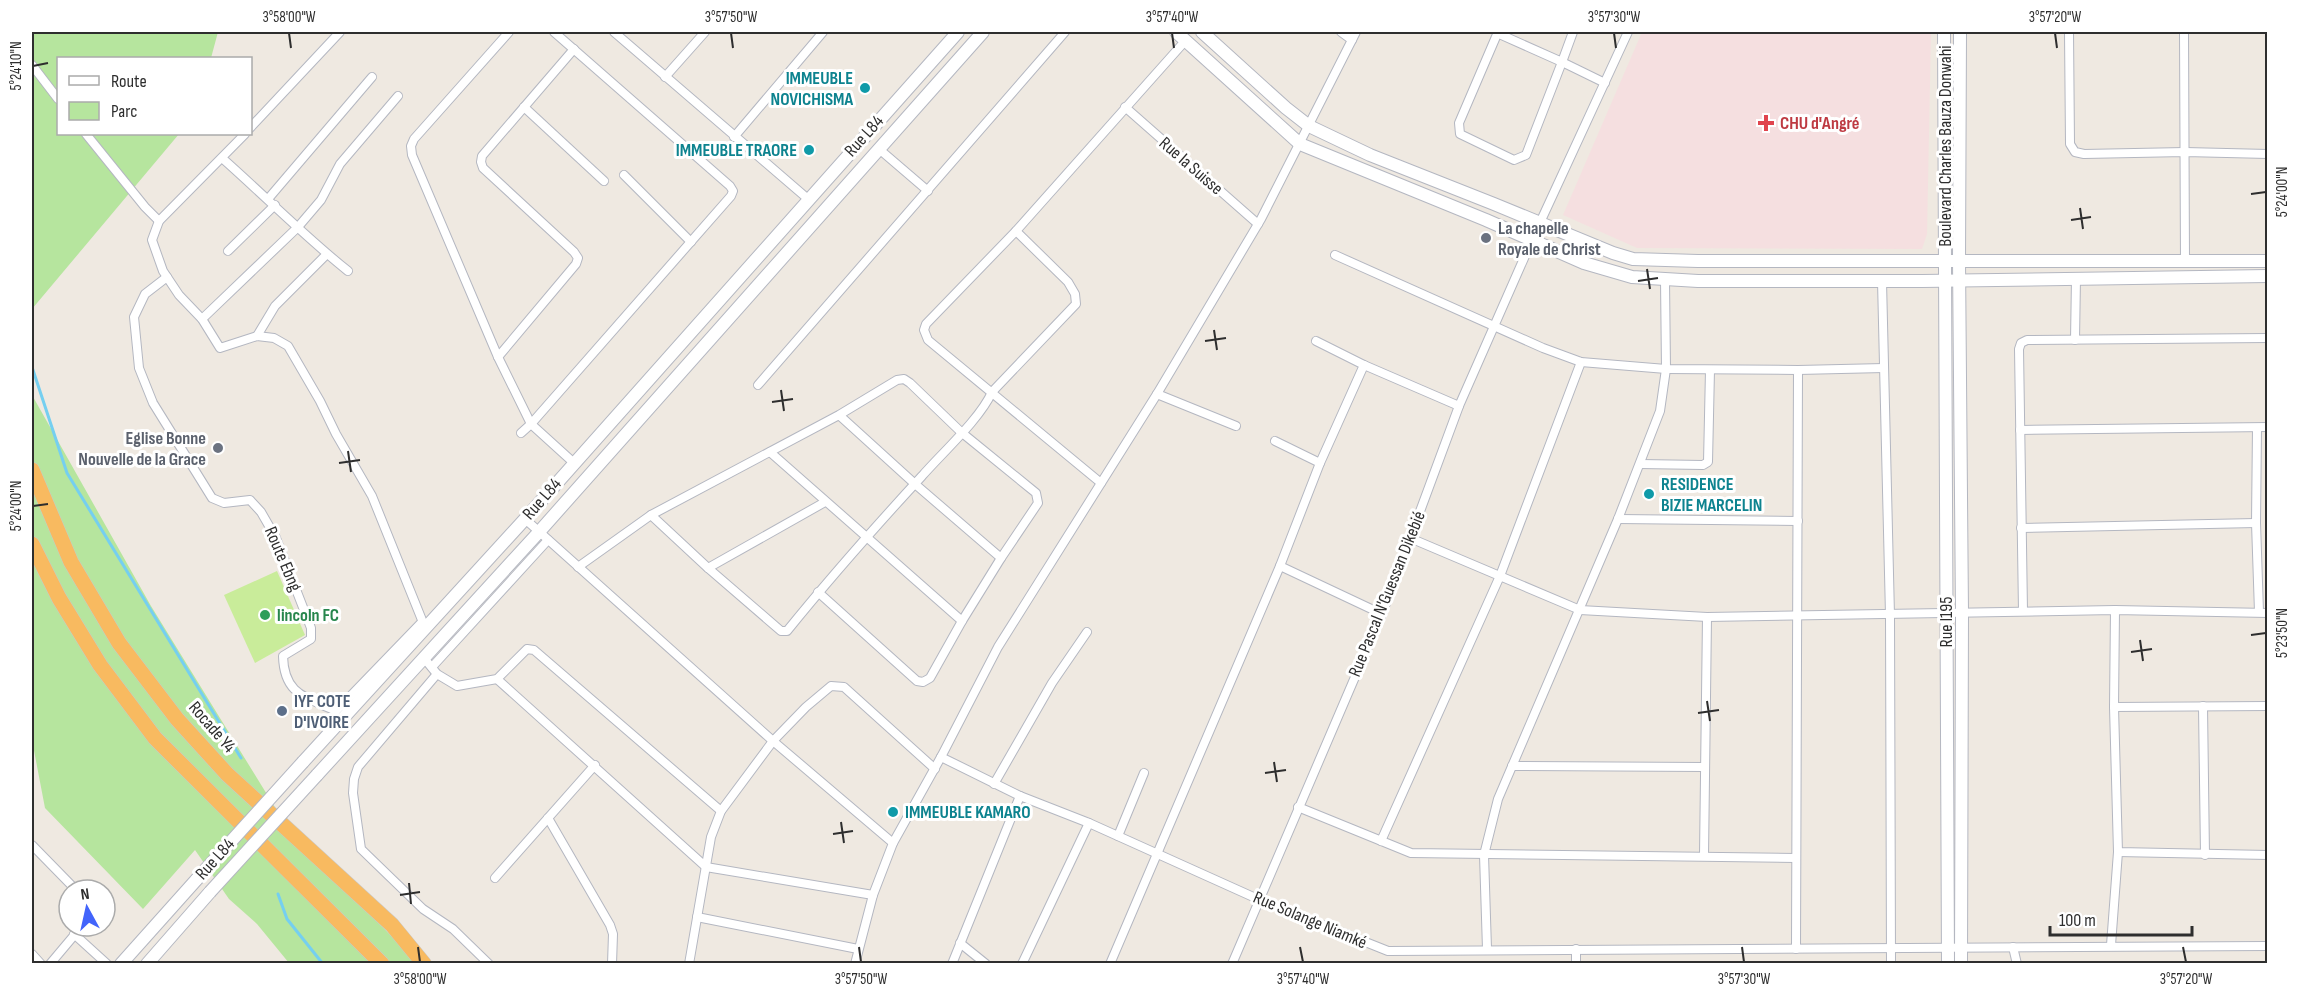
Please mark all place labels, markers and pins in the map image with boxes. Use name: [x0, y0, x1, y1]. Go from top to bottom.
place label: IMMEUBLE NOVICHISMA: [771, 68, 853, 110]
marker: IMMEUBLE NOVICHISMA: [858, 81, 872, 95]
place label: CHU d'Angré: [1780, 113, 1860, 134]
marker: CHU d'Angré: [1757, 114, 1775, 132]
place label: IMMEUBLE TRAORE: [676, 140, 797, 161]
marker: IMMEUBLE TRAORE: [802, 143, 816, 157]
place label: La chapelle Royale de Christ: [1498, 218, 1601, 260]
marker: La chapelle Royale de Christ: [1479, 231, 1493, 245]
place label: Eglise Bonne Nouvelle de la Grace: [78, 428, 206, 470]
marker: Eglise Bonne Nouvelle de la Grace: [211, 441, 225, 455]
place label: RESIDENCE BIZIE MARCELIN: [1661, 474, 1762, 516]
marker: RESIDENCE BIZIE MARCELIN: [1642, 487, 1656, 501]
place label: lincoln FC: [277, 605, 339, 626]
marker: lincoln FC: [258, 608, 272, 622]
place label: IYF COTE D'IVOIRE: [294, 691, 351, 733]
marker: IYF COTE D'IVOIRE: [275, 704, 289, 718]
place label: IMMEUBLE KAMARO: [905, 802, 1031, 823]
marker: IMMEUBLE KAMARO: [886, 805, 900, 819]

